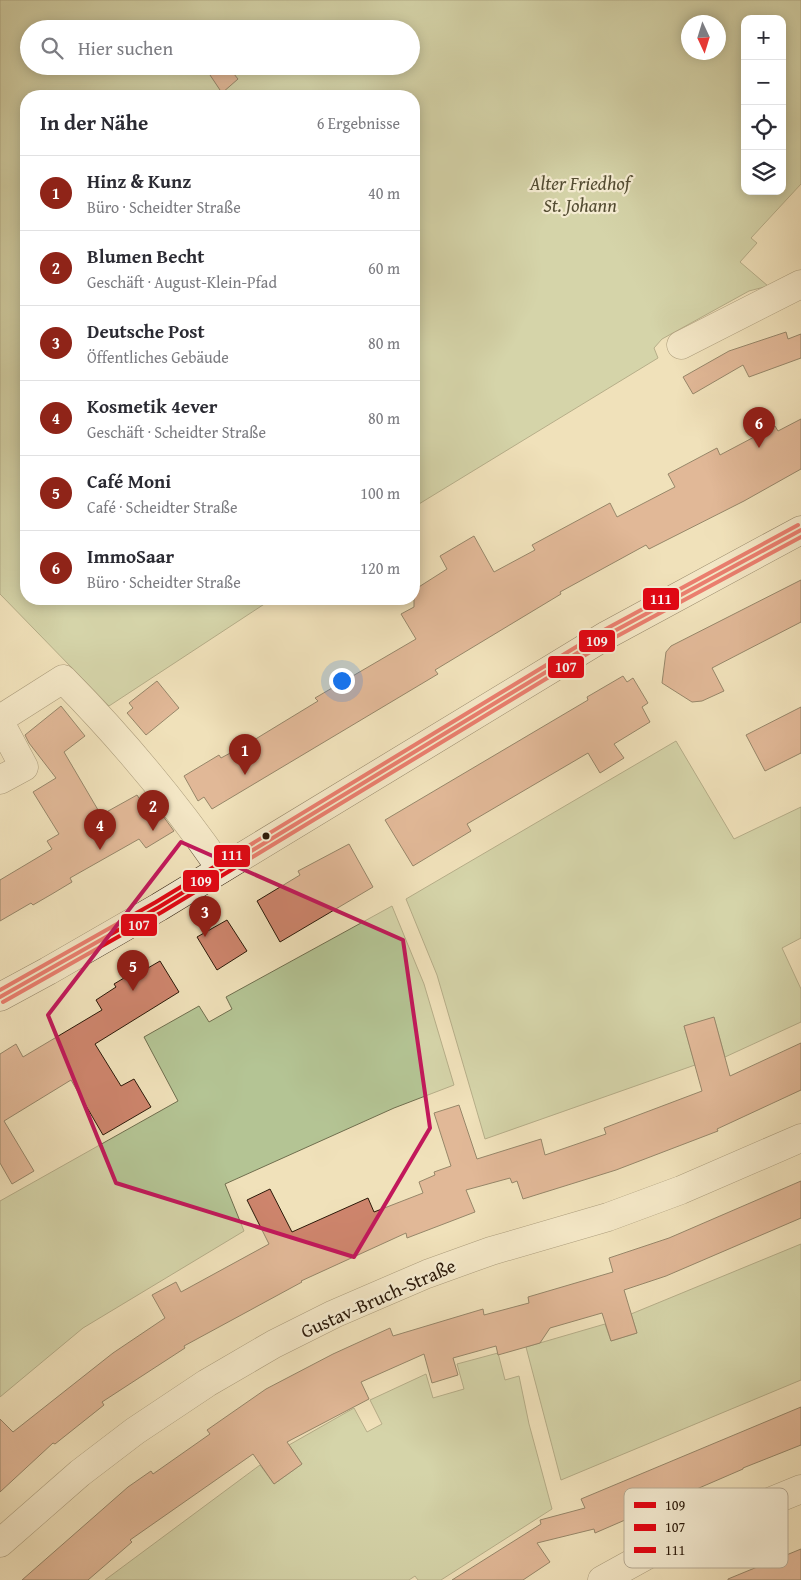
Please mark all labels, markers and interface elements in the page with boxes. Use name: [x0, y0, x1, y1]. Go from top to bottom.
north arrow: [681, 15, 726, 60]
map controls: [741, 15, 786, 195]
button: +: [741, 15, 786, 60]
search box: [20, 20, 420, 75]
icon: search: [38, 34, 66, 62]
text: Hier suchen: [78, 34, 173, 62]
button: −: [741, 60, 786, 105]
button: locate: [741, 105, 786, 150]
text: In der Nähe: [40, 107, 148, 138]
text: 6 Ergebnisse: [317, 111, 400, 135]
button: layers: [741, 150, 786, 195]
text: Hinz & Kunz: [87, 167, 191, 195]
park label: Alter Friedhof St. Johann: [529, 169, 634, 219]
text: 1: [52, 181, 60, 205]
text: 40 m: [368, 181, 400, 205]
text: Büro · Scheidter Straße: [87, 195, 241, 219]
text: Blumen Becht: [87, 242, 205, 270]
text: 2: [52, 256, 60, 280]
text: 60 m: [368, 256, 400, 280]
text: Geschäft · August-Klein-Pfad: [87, 270, 277, 294]
text: Deutsche Post: [87, 317, 205, 345]
text: 3: [52, 331, 60, 355]
text: 80 m: [368, 331, 400, 355]
text: Öffentliches Gebäude: [87, 345, 229, 369]
text: Kosmetik 4ever: [87, 392, 218, 420]
text: 4: [52, 406, 60, 430]
text: 80 m: [368, 406, 400, 430]
pin: 6: [743, 407, 775, 448]
text: Geschäft · Scheidter Straße: [87, 420, 266, 444]
text: Café Moni: [87, 467, 171, 495]
text: 5: [52, 481, 60, 505]
text: 100 m: [360, 481, 400, 505]
text: Café · Scheidter Straße: [87, 495, 237, 519]
text: ImmoSaar: [87, 542, 174, 570]
text: 6: [52, 556, 60, 580]
text: 120 m: [360, 556, 400, 580]
text: Büro · Scheidter Straße: [87, 570, 241, 594]
line badge: 111: [642, 587, 680, 611]
text: 111: [650, 589, 672, 609]
line badge: 109: [578, 629, 616, 653]
text: 109: [586, 631, 608, 651]
line badge: 107: [547, 655, 585, 679]
text: 107: [555, 657, 577, 677]
your location: [329, 668, 355, 694]
pin: 1: [229, 734, 261, 775]
pin: 2: [137, 790, 169, 831]
pin: 4: [84, 809, 116, 850]
unlabelled marker: [261, 831, 271, 841]
line badge: 111: [213, 844, 251, 868]
text: 111: [221, 845, 243, 865]
line badge: 109: [182, 869, 220, 893]
text: 109: [190, 871, 212, 891]
pin: 3: [189, 896, 221, 937]
line badge: 107: [120, 913, 158, 937]
text: 107: [128, 915, 150, 935]
pin: 5: [117, 950, 149, 991]
street label: Gustav-Bruch-Straße: [296, 1251, 460, 1345]
legend: [624, 1488, 788, 1568]
text: 109: [665, 1495, 685, 1515]
text: 107: [665, 1517, 685, 1537]
text: 111: [665, 1540, 685, 1560]

